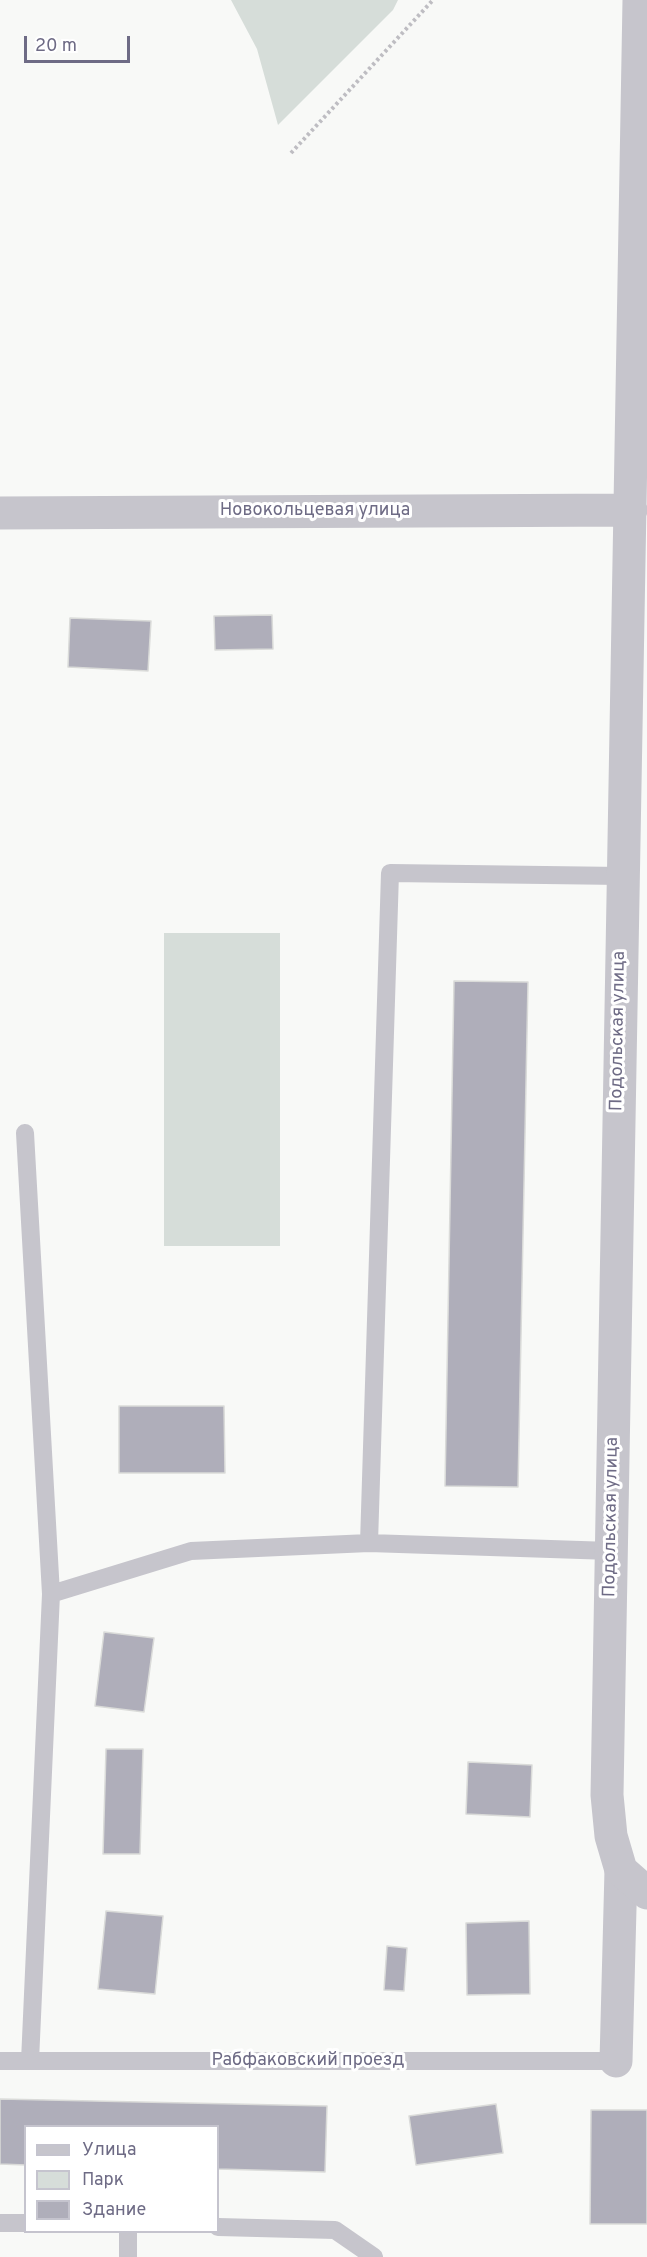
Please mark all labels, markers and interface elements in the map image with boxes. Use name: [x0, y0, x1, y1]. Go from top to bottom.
scale bar: [27, 24, 134, 62]
text: 20 m: [35, 35, 77, 58]
street label: Новокольцевая улица: [220, 500, 410, 522]
street label: Подольская улица: [607, 951, 631, 1111]
street label: Подольская улица: [600, 1437, 624, 1597]
street label: Рабфаковский проезд: [211, 2050, 405, 2072]
legend: [24, 2125, 219, 2233]
text: Улица: [82, 2139, 136, 2162]
text: Парк: [82, 2169, 124, 2192]
text: Здание: [82, 2199, 146, 2222]

